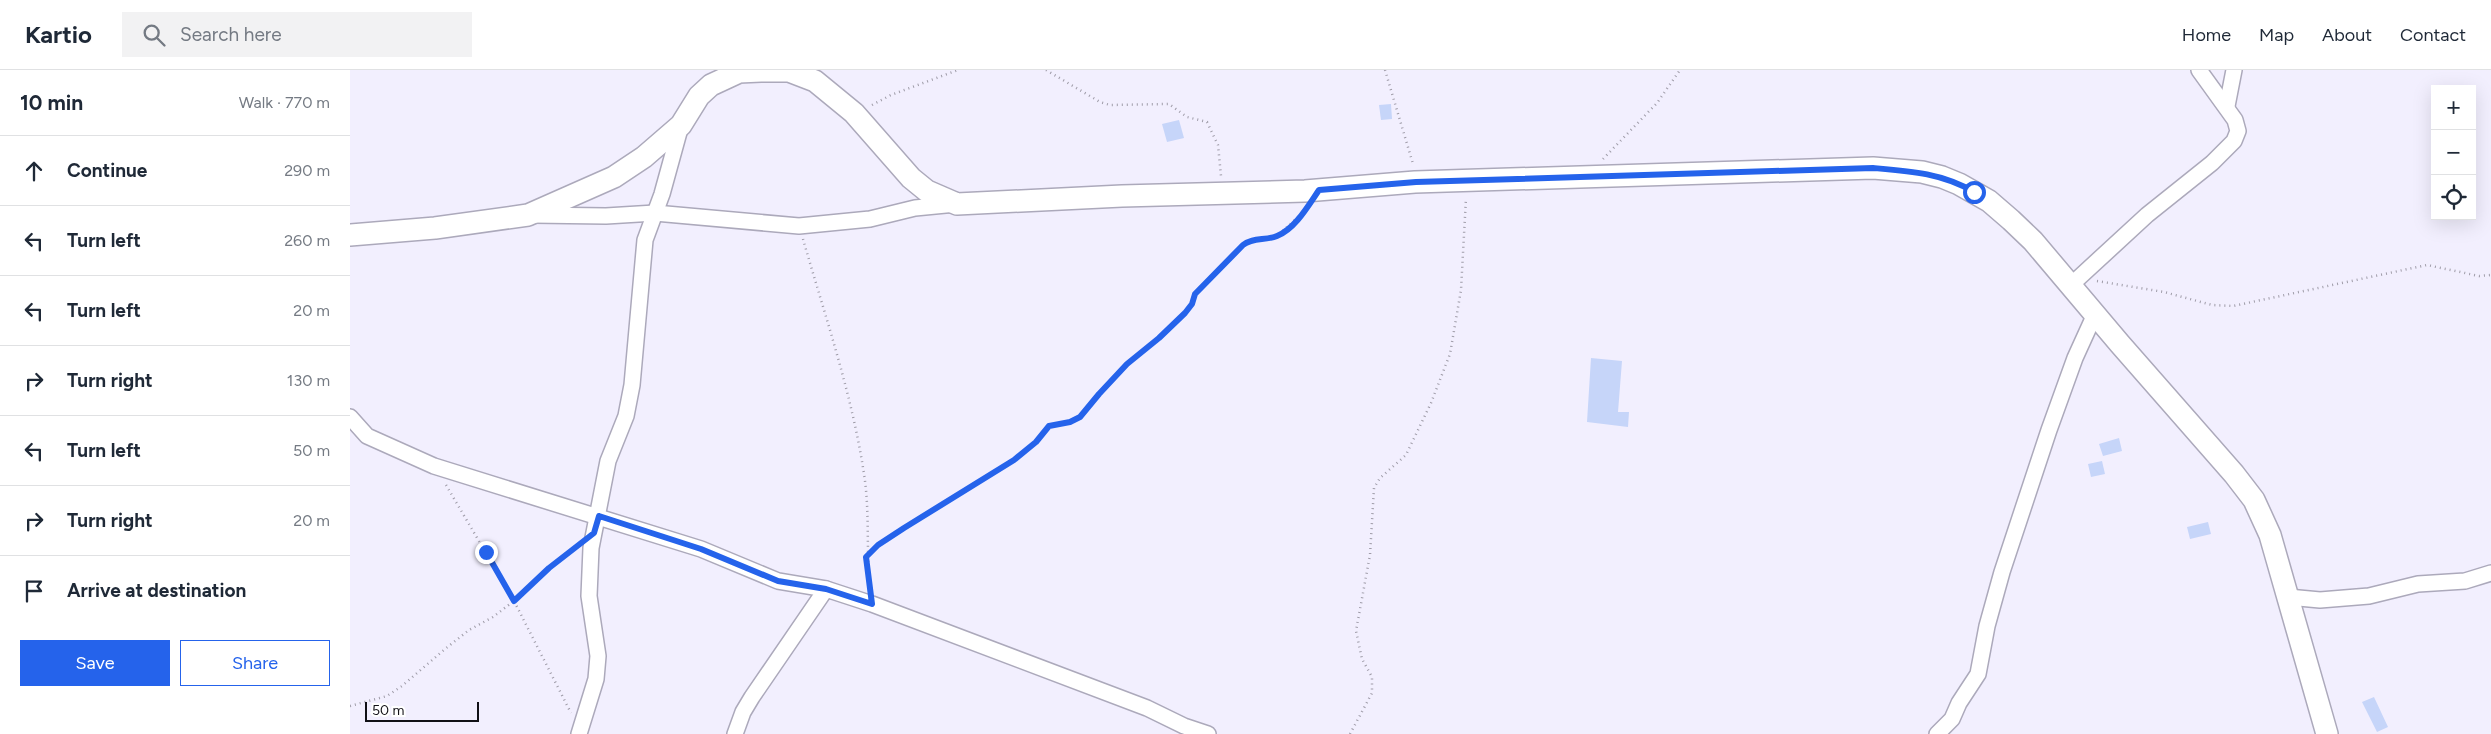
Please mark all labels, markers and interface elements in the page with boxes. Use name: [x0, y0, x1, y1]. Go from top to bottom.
search box: [122, 12, 472, 57]
text: Kartio: [25, 20, 92, 49]
icon: search: [140, 21, 168, 49]
text: Search here: [180, 23, 282, 46]
text: Home: [2182, 24, 2231, 46]
text: Map: [2259, 24, 2294, 46]
text: About: [2322, 24, 2372, 46]
text: Contact: [2400, 24, 2466, 46]
map controls: [2431, 85, 2476, 220]
button: +: [2431, 85, 2476, 130]
text: 10 min: [20, 90, 83, 115]
text: Walk · 770 m: [239, 93, 330, 112]
button: −: [2431, 130, 2476, 175]
icon: ahead: [20, 157, 48, 185]
text: Continue: [67, 159, 147, 182]
text: 290 m: [284, 161, 330, 180]
button: locate: [2431, 175, 2476, 220]
route start: [1963, 181, 1986, 204]
icon: left: [20, 227, 48, 255]
text: Turn left: [67, 229, 141, 252]
text: 260 m: [284, 231, 330, 250]
icon: left: [20, 297, 48, 325]
text: Turn left: [67, 299, 141, 322]
text: 20 m: [293, 301, 330, 320]
icon: right: [20, 367, 48, 395]
text: Turn right: [67, 369, 153, 392]
text: 130 m: [287, 371, 330, 390]
icon: left: [20, 437, 48, 465]
text: Turn left: [67, 439, 141, 462]
text: 50 m: [293, 441, 330, 460]
icon: right: [20, 507, 48, 535]
text: Turn right: [67, 509, 153, 532]
text: 20 m: [293, 511, 330, 530]
route end: [475, 541, 498, 564]
icon: arrive: [20, 577, 48, 605]
text: Arrive at destination: [67, 579, 246, 602]
button: Save: [20, 640, 170, 686]
button: Share: [180, 640, 330, 686]
scale bar: [365, 699, 479, 722]
text: 50 m: [372, 702, 404, 719]

